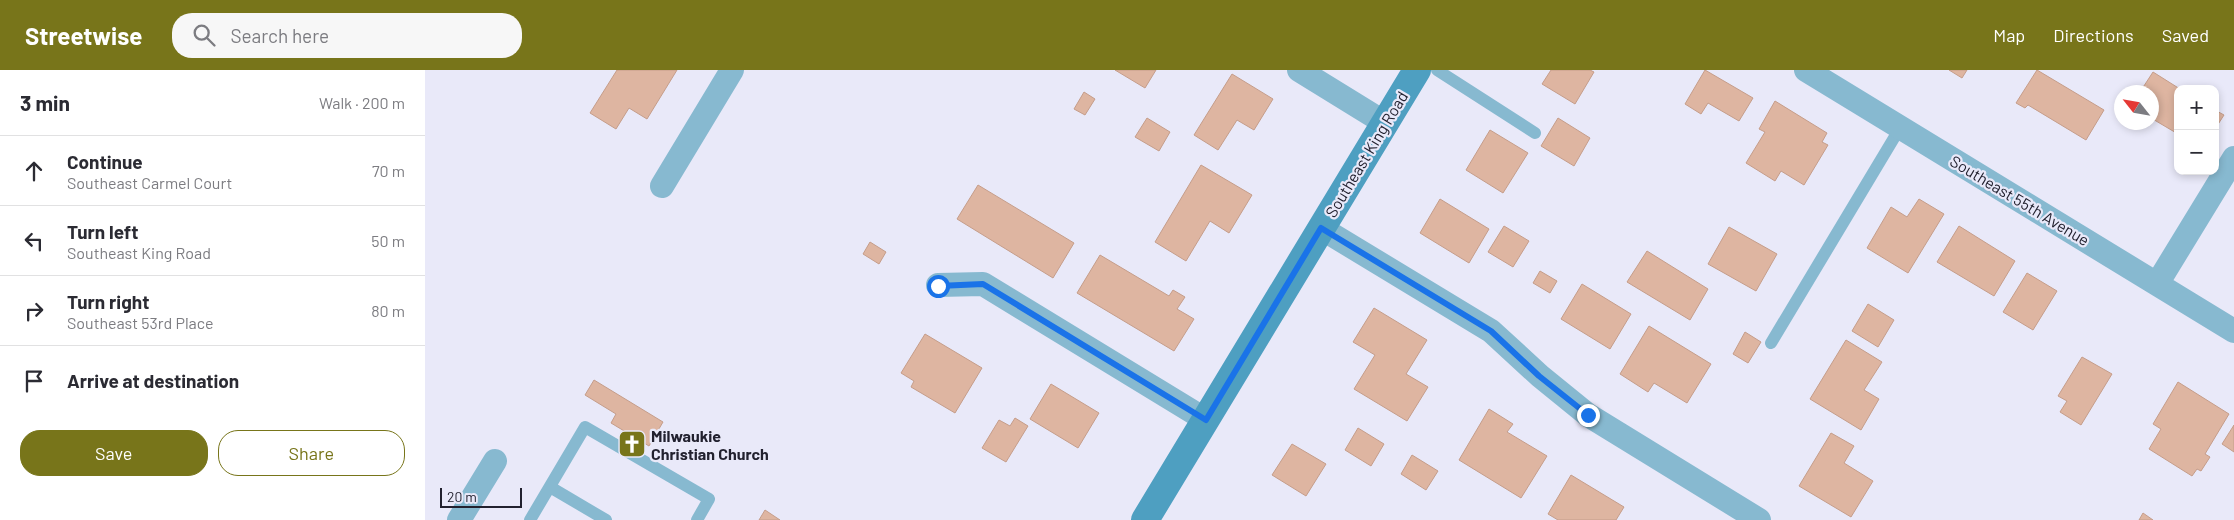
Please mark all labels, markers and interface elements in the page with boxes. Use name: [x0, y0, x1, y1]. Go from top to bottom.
search box: [172, 13, 522, 58]
text: Streetwise: [25, 21, 142, 50]
icon: search: [190, 21, 218, 49]
text: Search here: [230, 24, 329, 47]
text: Map: [1993, 24, 2025, 46]
text: Directions: [2053, 24, 2134, 46]
text: Saved: [2162, 24, 2209, 46]
north arrow: [2114, 85, 2159, 130]
map controls: [2174, 85, 2219, 175]
button: +: [2174, 85, 2219, 130]
street label: Southeast King Road: [1321, 87, 1411, 221]
text: 3 min: [20, 90, 70, 115]
text: Walk · 200 m: [319, 93, 405, 112]
button: −: [2174, 130, 2219, 175]
text: Continue: [67, 150, 143, 173]
street label: Southeast 55th Avenue: [1947, 151, 2093, 249]
icon: ahead: [20, 157, 48, 185]
text: 70 m: [372, 161, 405, 180]
text: Southeast Carmel Court: [67, 173, 232, 192]
text: Turn left: [67, 220, 138, 243]
icon: left: [20, 227, 48, 255]
text: 50 m: [371, 231, 405, 250]
text: Southeast King Road: [67, 243, 211, 262]
route start: [927, 275, 950, 298]
text: Turn right: [67, 290, 149, 313]
icon: right: [20, 297, 48, 325]
text: 80 m: [371, 301, 405, 320]
text: Southeast 53rd Place: [67, 313, 214, 332]
icon: arrive: [20, 367, 48, 395]
text: Arrive at destination: [67, 369, 239, 392]
route end: [1577, 404, 1600, 427]
place label: Milwaukie Christian Church: [651, 426, 769, 463]
church icon: Milwaukie Christian Church: [617, 429, 647, 459]
button: Save: [20, 430, 208, 476]
button: Share: [218, 430, 405, 476]
scale bar: [440, 485, 523, 508]
text: 20 m: [447, 488, 477, 505]

